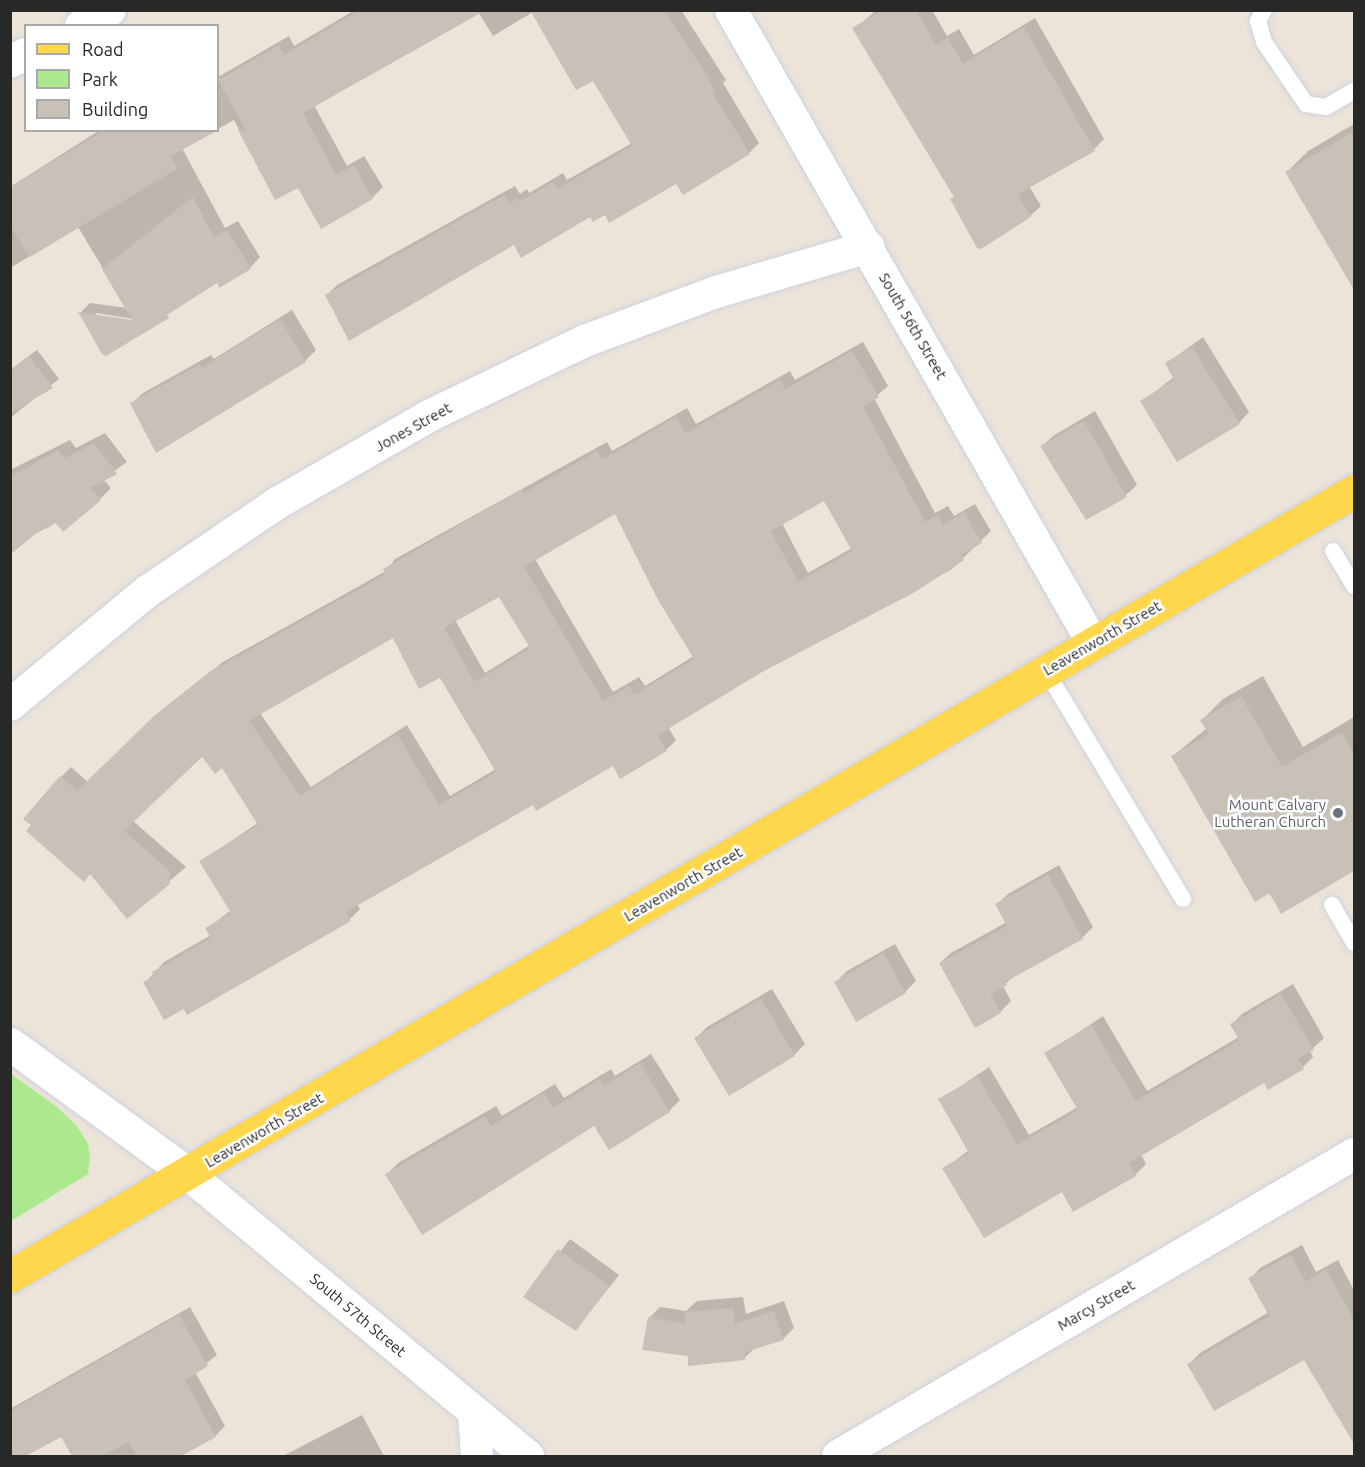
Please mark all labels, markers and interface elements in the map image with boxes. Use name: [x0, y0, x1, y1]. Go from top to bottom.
legend: [24, 24, 219, 132]
text: Road: [82, 39, 124, 59]
text: Park: [82, 69, 118, 89]
text: Building: [82, 99, 148, 119]
street label: South 56th Street: [875, 270, 951, 382]
street label: Jones Street: [372, 399, 454, 455]
street label: Leavenworth Street: [1040, 597, 1164, 679]
place label: Mount Calvary Lutheran Church: [1214, 795, 1326, 830]
marker: Mount Calvary Lutheran Church: [1331, 806, 1345, 820]
street label: Leavenworth Street: [621, 843, 745, 925]
street label: Leavenworth Street: [202, 1089, 326, 1171]
street label: South 57th Street: [306, 1270, 410, 1360]
street label: Marcy Street: [1054, 1276, 1138, 1334]

